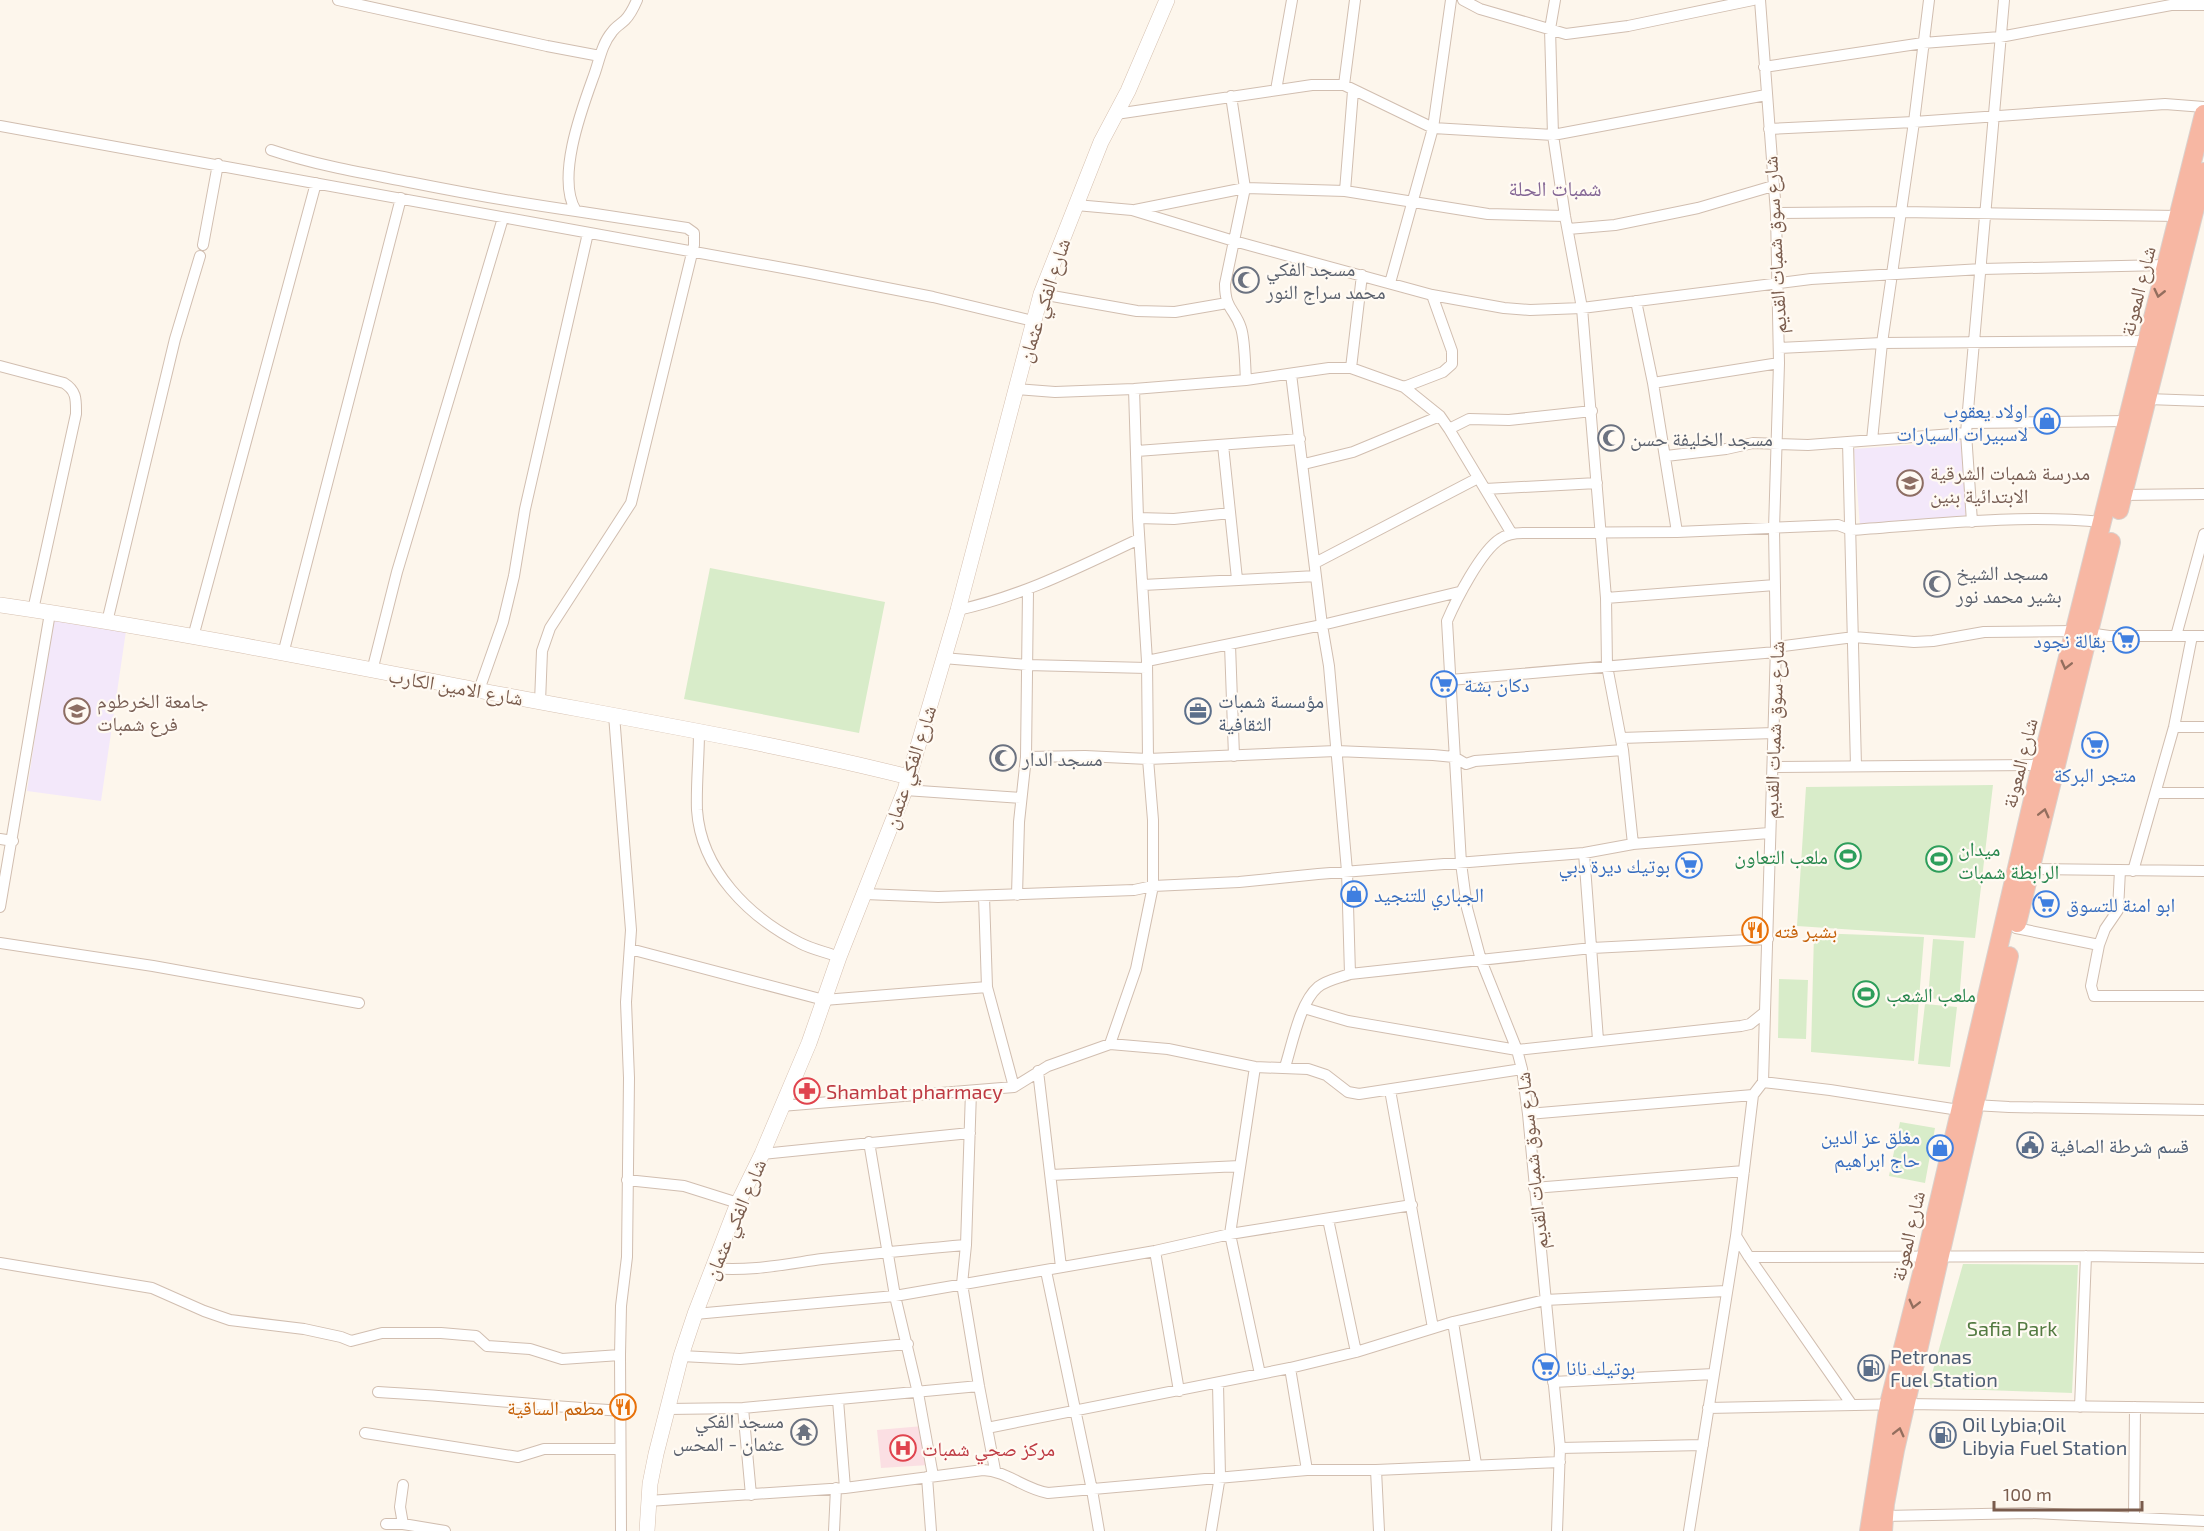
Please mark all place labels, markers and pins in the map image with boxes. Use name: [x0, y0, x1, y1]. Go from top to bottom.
place label: مسجد الفكي محمد سراج النور: [1265, 256, 1386, 305]
mosque icon: مسجد الفكي محمد سراج النور: [1231, 265, 1261, 295]
place label: اولاد يعقوب لاسبيرات السيارات: [1896, 398, 2028, 446]
shop icon: اولاد يعقوب لاسبيرات السيارات: [2032, 406, 2062, 436]
mosque icon: مسجد الخليفة حسن: [1596, 423, 1626, 453]
place label: مسجد الخليفة حسن: [1630, 426, 1773, 451]
place label: مدرسة شمبات الشرقية الابتدائية بنين: [1930, 460, 2090, 508]
school or university icon: مدرسة شمبات الشرقية الابتدائية بنين: [1895, 468, 1925, 498]
place label: مسجد الشيخ بشير محمد نور: [1955, 560, 2062, 608]
mosque icon: مسجد الشيخ بشير محمد نور: [1922, 569, 1952, 599]
supermarket icon: بقالة نجود: [2111, 625, 2141, 655]
place label: بقالة نجود: [2034, 628, 2106, 653]
supermarket icon: دكان بشة: [1429, 669, 1459, 699]
place label: دكان بشة: [1464, 672, 1530, 697]
place label: جامعة الخرطوم فرع شمبات: [97, 688, 209, 737]
place label: مؤسسة شمبات الثقافية: [1218, 688, 1324, 735]
school or university icon: جامعة الخرطوم فرع شمبات: [62, 696, 92, 726]
office icon: مؤسسة شمبات الثقافية: [1183, 696, 1213, 726]
supermarket icon: متجر البركة: [2080, 730, 2110, 760]
mosque icon: مسجد الدار: [988, 743, 1018, 773]
place label: مسجد الدار: [1021, 746, 1103, 770]
place label: متجر البركة: [2054, 762, 2136, 787]
place label: ميدان الرابطة شمبات: [1958, 836, 2059, 884]
sports icon: ملعب التعاون: [1833, 841, 1863, 871]
place label: ملعب التعاون: [1734, 844, 1828, 869]
sports icon: ميدان الرابطة شمبات: [1924, 844, 1954, 874]
supermarket icon: بوتيك ديرة دبي: [1674, 850, 1704, 880]
place label: بوتيك ديرة دبي: [1559, 853, 1670, 882]
shop icon: الجباري للتنجيد: [1339, 879, 1369, 909]
place label: الجباري للتنجيد: [1374, 882, 1484, 911]
supermarket icon: ابو امنة للتسوق: [2031, 889, 2061, 919]
place label: ابو امنة للتسوق: [2066, 892, 2175, 917]
restaurant icon: بشير فته: [1740, 915, 1770, 945]
place label: بشير فته: [1774, 918, 1837, 943]
sports icon: ملعب الشعب: [1851, 979, 1881, 1009]
place label: ملعب الشعب: [1886, 982, 1976, 1007]
pharmacy icon: Shambat pharmacy: [792, 1076, 822, 1106]
place label: Shambat pharmacy: [826, 1079, 1003, 1103]
place label: مغلق عز الدين حاج ابراهيم: [1821, 1124, 1920, 1174]
public building icon: قسم شرطة الصافية: [2015, 1130, 2045, 1160]
shop icon: مغلق عز الدين حاج ابراهيم: [1925, 1133, 1955, 1163]
place label: قسم شرطة الصافية: [2050, 1133, 2189, 1160]
place label: Petronas Fuel Station: [1890, 1344, 1998, 1391]
supermarket icon: بوتيك نانا: [1531, 1352, 1561, 1382]
fuel station icon: Petronas Fuel Station: [1856, 1353, 1886, 1383]
place label: بوتيك نانا: [1566, 1355, 1635, 1380]
restaurant icon: مطعم الساقية: [608, 1392, 638, 1422]
place label: مطعم الساقية: [507, 1395, 604, 1422]
place label: مسجد الفكي عثمان - المحس: [673, 1408, 784, 1456]
place label: Oil Lybia;Oil Libyia Fuel Station: [1962, 1412, 2127, 1459]
temple icon: مسجد الفكي عثمان - المحس: [789, 1417, 819, 1447]
fuel station icon: Oil Lybia;Oil Libyia Fuel Station: [1928, 1420, 1958, 1450]
hospital icon: مركز صحي شمبات: [888, 1433, 918, 1463]
place label: مركز صحي شمبات: [922, 1436, 1055, 1465]

